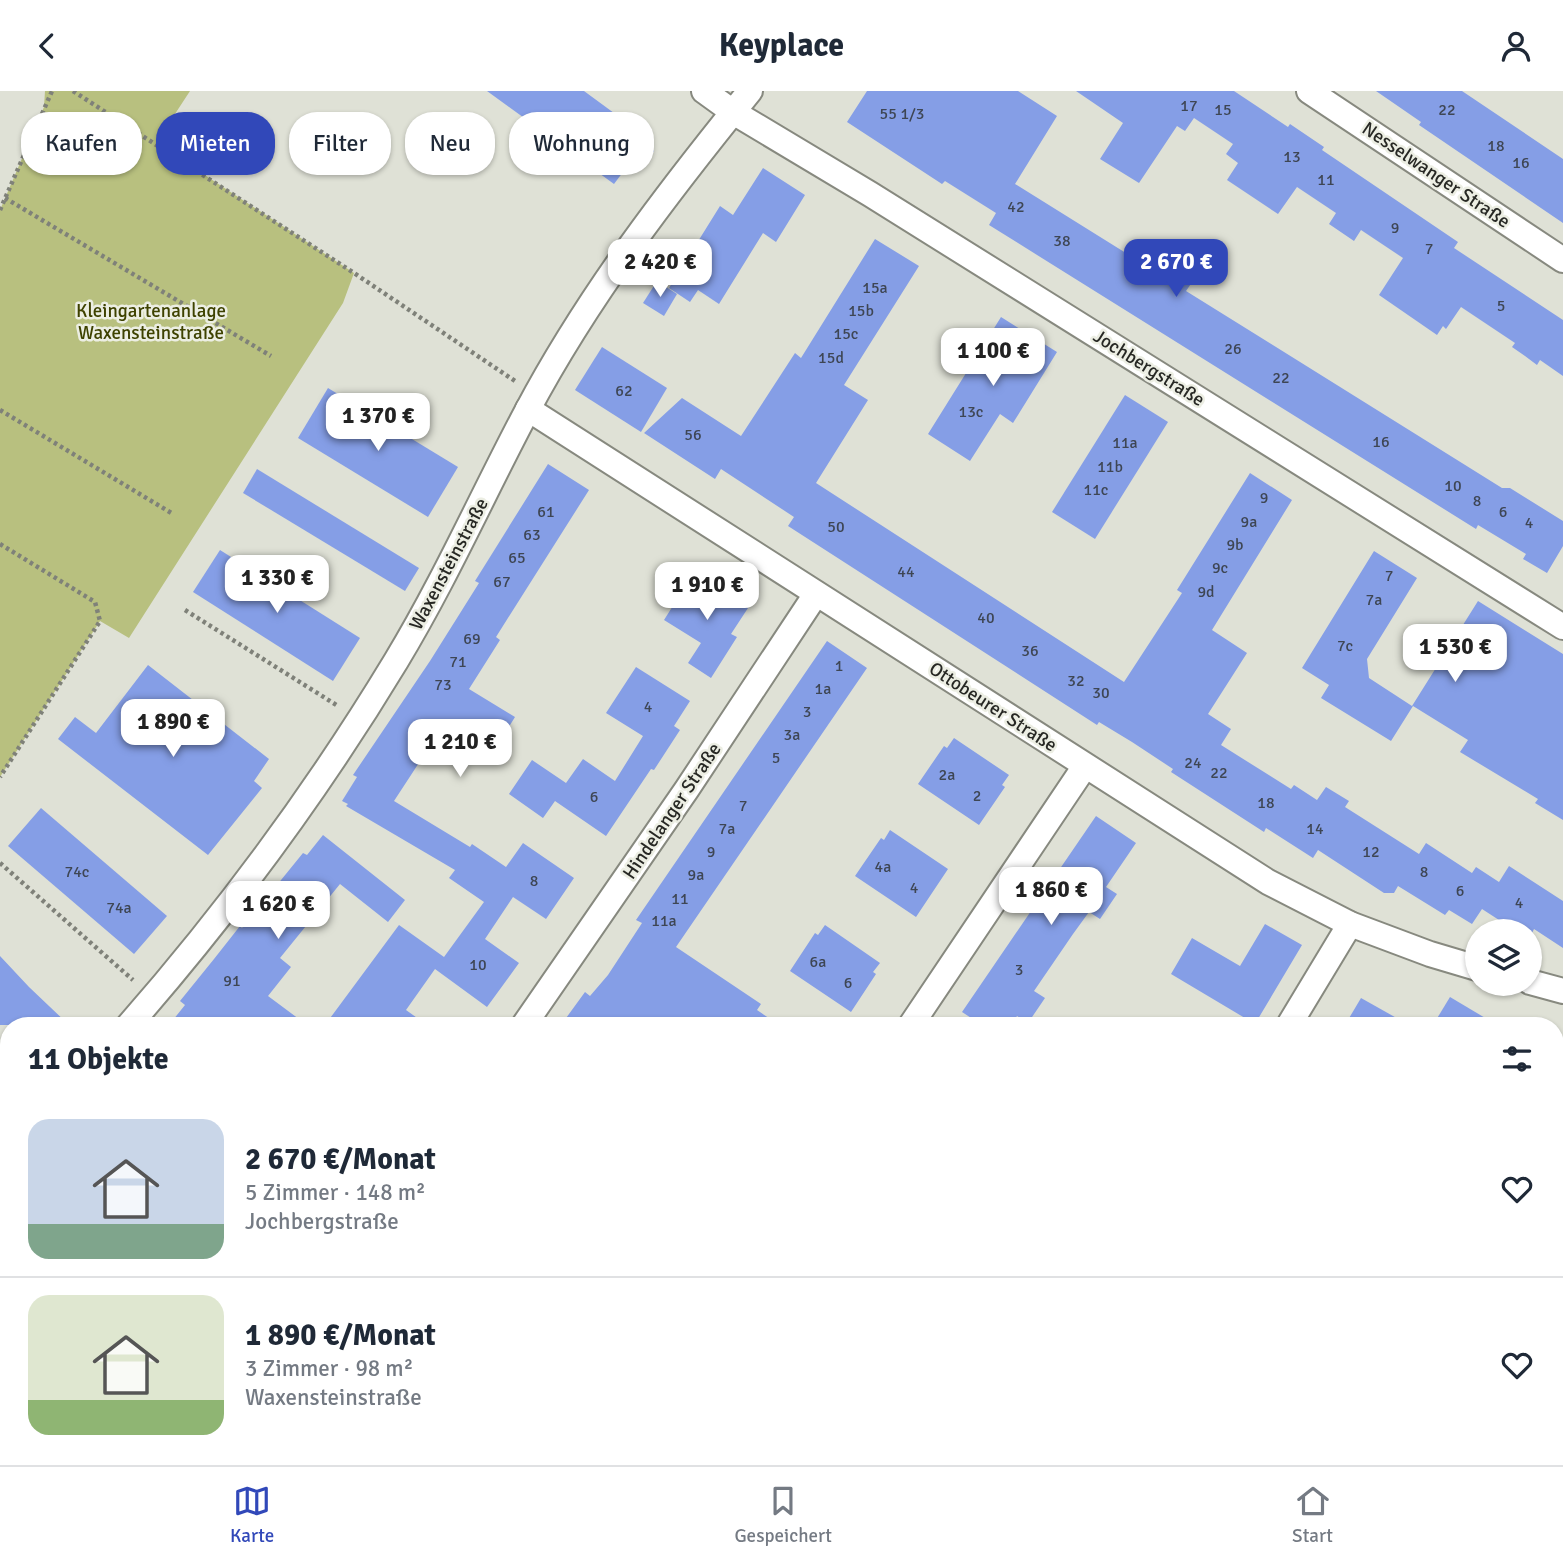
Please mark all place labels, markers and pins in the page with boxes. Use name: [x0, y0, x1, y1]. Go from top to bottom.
pin: 2 420 €: [595, 239, 725, 299]
pin: 2 670 €: [1111, 239, 1241, 299]
pin: 1 100 €: [928, 329, 1058, 388]
pin: 1 370 €: [313, 393, 443, 453]
pin: 1 330 €: [212, 555, 342, 615]
pin: 1 910 €: [642, 563, 772, 622]
pin: 1 530 €: [1390, 625, 1520, 684]
pin: 1 890 €: [108, 699, 238, 759]
pin: 1 210 €: [395, 719, 525, 779]
pin: 1 860 €: [986, 867, 1116, 927]
pin: 1 620 €: [213, 881, 343, 941]

